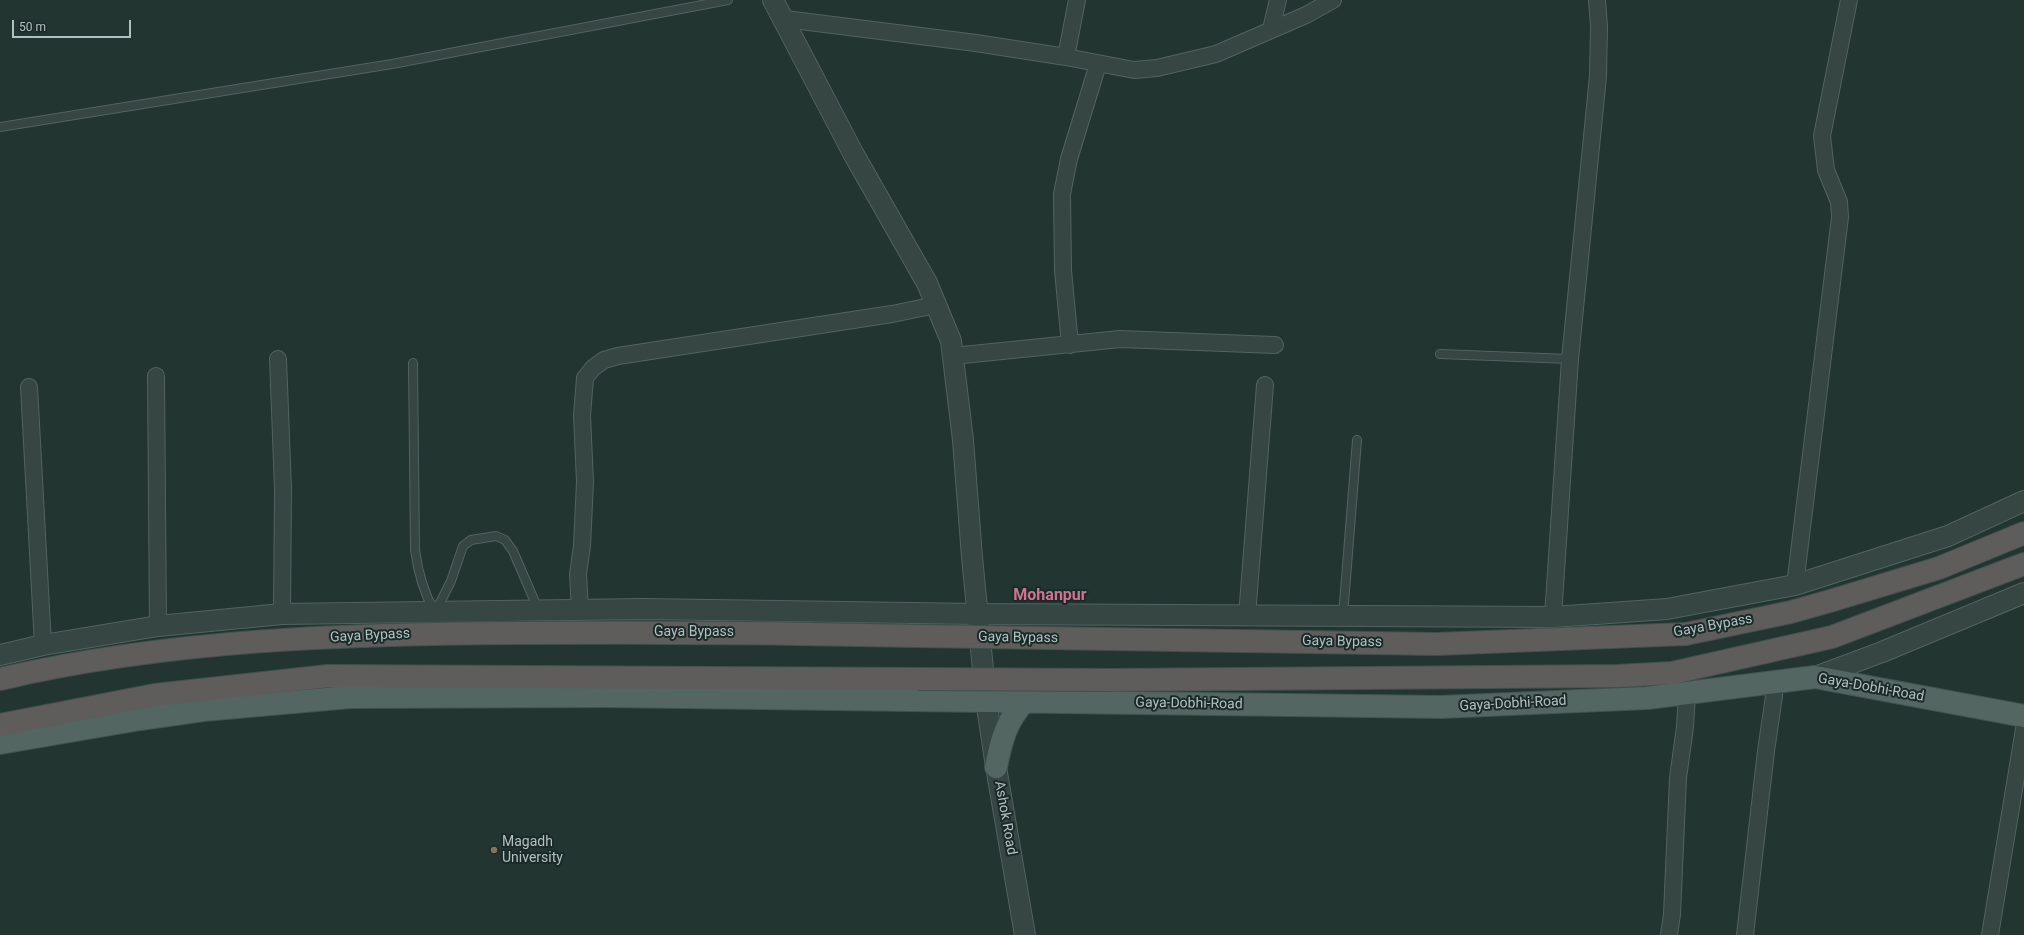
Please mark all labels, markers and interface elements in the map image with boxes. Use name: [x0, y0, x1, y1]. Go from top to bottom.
scale bar: [14, 12, 133, 38]
text: 50 m: [19, 20, 46, 34]
district label: Mohanpur: [1013, 586, 1087, 606]
street label: Gaya Bypass: [1672, 611, 1754, 641]
street label: Gaya Bypass: [654, 624, 734, 640]
street label: Gaya Bypass: [330, 626, 410, 646]
street label: Gaya Bypass: [978, 629, 1058, 647]
street label: Gaya Bypass: [1302, 633, 1382, 651]
street label: Gaya-Dobhi-Road: [1817, 670, 1925, 706]
street label: Gaya-Dobhi-Road: [1459, 693, 1567, 715]
street label: Gaya-Dobhi-Road: [1135, 695, 1243, 713]
street label: Ashok Road: [990, 780, 1020, 856]
place label: Magadh University: [502, 834, 563, 866]
marker: Magadh University: [489, 845, 499, 855]

